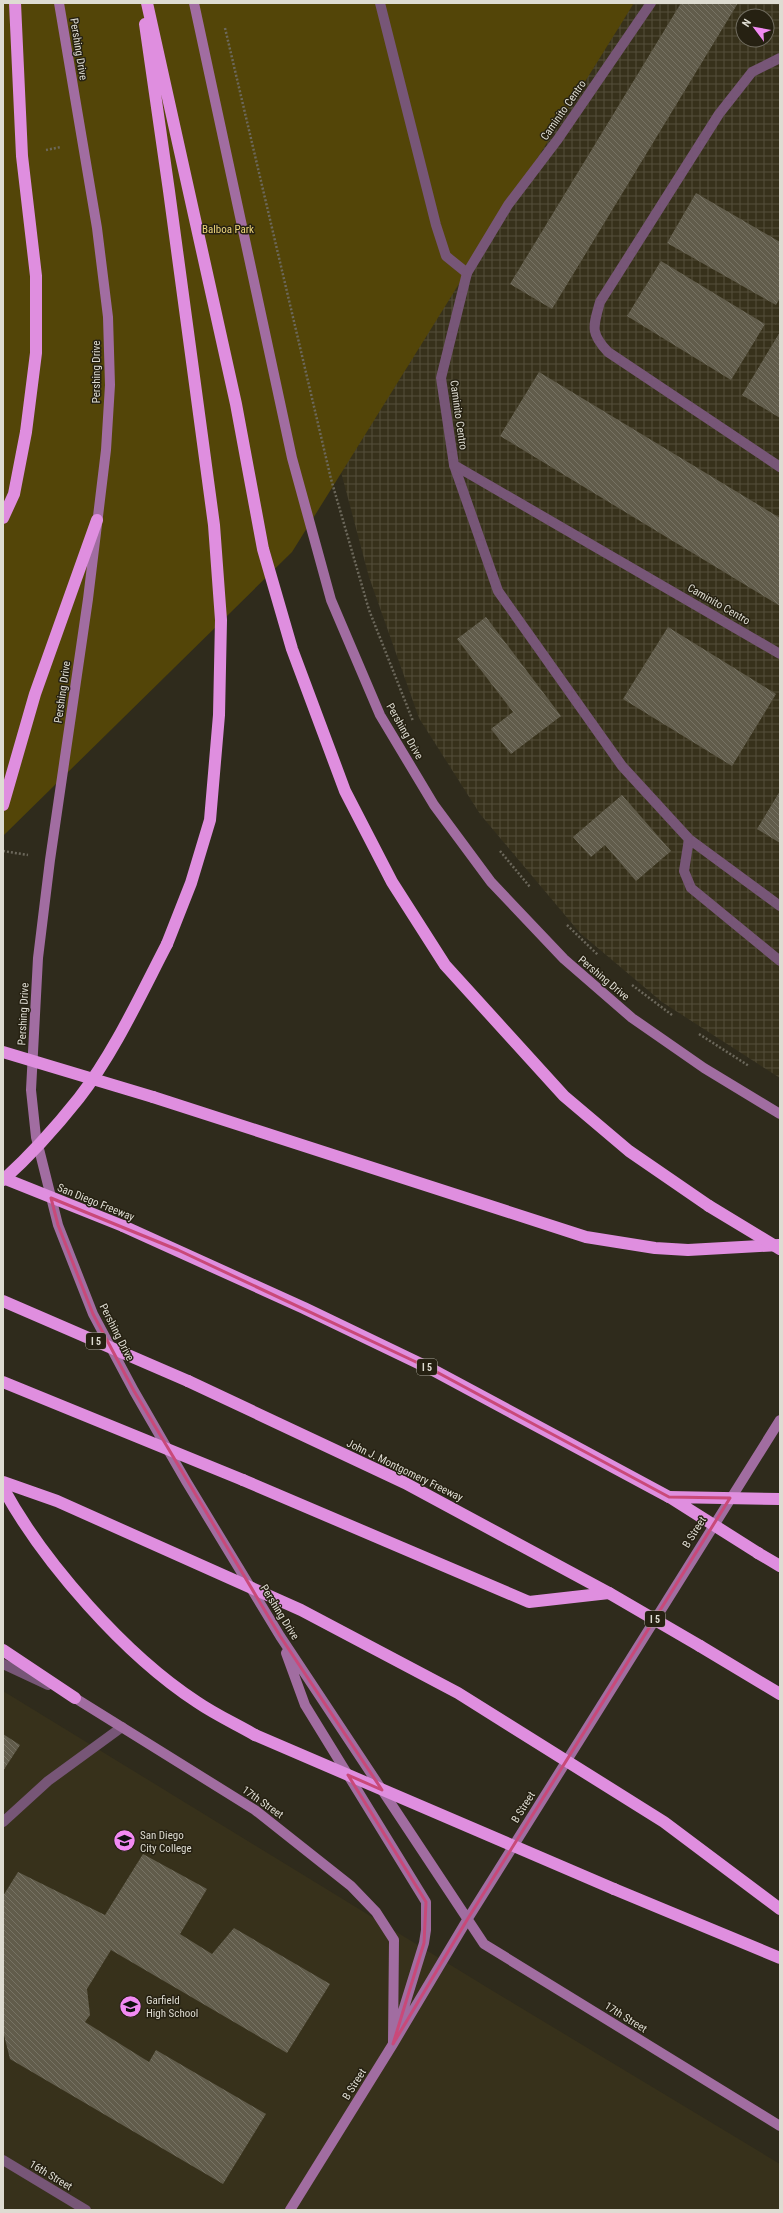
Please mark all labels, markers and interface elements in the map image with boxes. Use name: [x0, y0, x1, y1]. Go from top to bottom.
north arrow: [735, 8, 775, 48]
text: N: [740, 16, 754, 29]
street label: Pershing Drive: [67, 17, 90, 81]
street label: Caminito Centro: [538, 77, 589, 143]
park label: Balboa Park: [202, 223, 254, 236]
street label: Pershing Drive: [90, 341, 103, 403]
street label: Caminito Centro: [447, 379, 470, 451]
street label: Caminito Centro: [685, 581, 753, 628]
street label: Pershing Drive: [52, 660, 73, 724]
street label: Pershing Drive: [383, 701, 426, 762]
street label: Pershing Drive: [576, 953, 632, 1003]
street label: Pershing Drive: [15, 982, 32, 1046]
street label: San Diego Freeway: [55, 1181, 137, 1224]
street label: Pershing Drive: [97, 1301, 137, 1363]
road number: I 5: [86, 1333, 106, 1349]
road number: I 5: [417, 1359, 437, 1375]
street label: John J. Montgomery Freeway: [345, 1437, 465, 1504]
street label: B Street: [680, 1514, 709, 1550]
street label: Pershing Drive: [257, 1582, 302, 1642]
road number: I 5: [645, 1611, 665, 1627]
street label: 17th Street: [239, 1783, 286, 1821]
street label: B Street: [509, 1789, 538, 1825]
school or university icon: San Diego City College: [112, 1828, 138, 1854]
place label: San Diego City College: [140, 1829, 192, 1855]
school or university icon: Garfield High School: [117, 1993, 143, 2019]
place label: Garfield High School: [146, 1994, 198, 2020]
street label: 17th Street: [602, 1999, 649, 2036]
street label: B Street: [340, 2066, 369, 2102]
street label: 16th Street: [27, 2158, 75, 2193]

